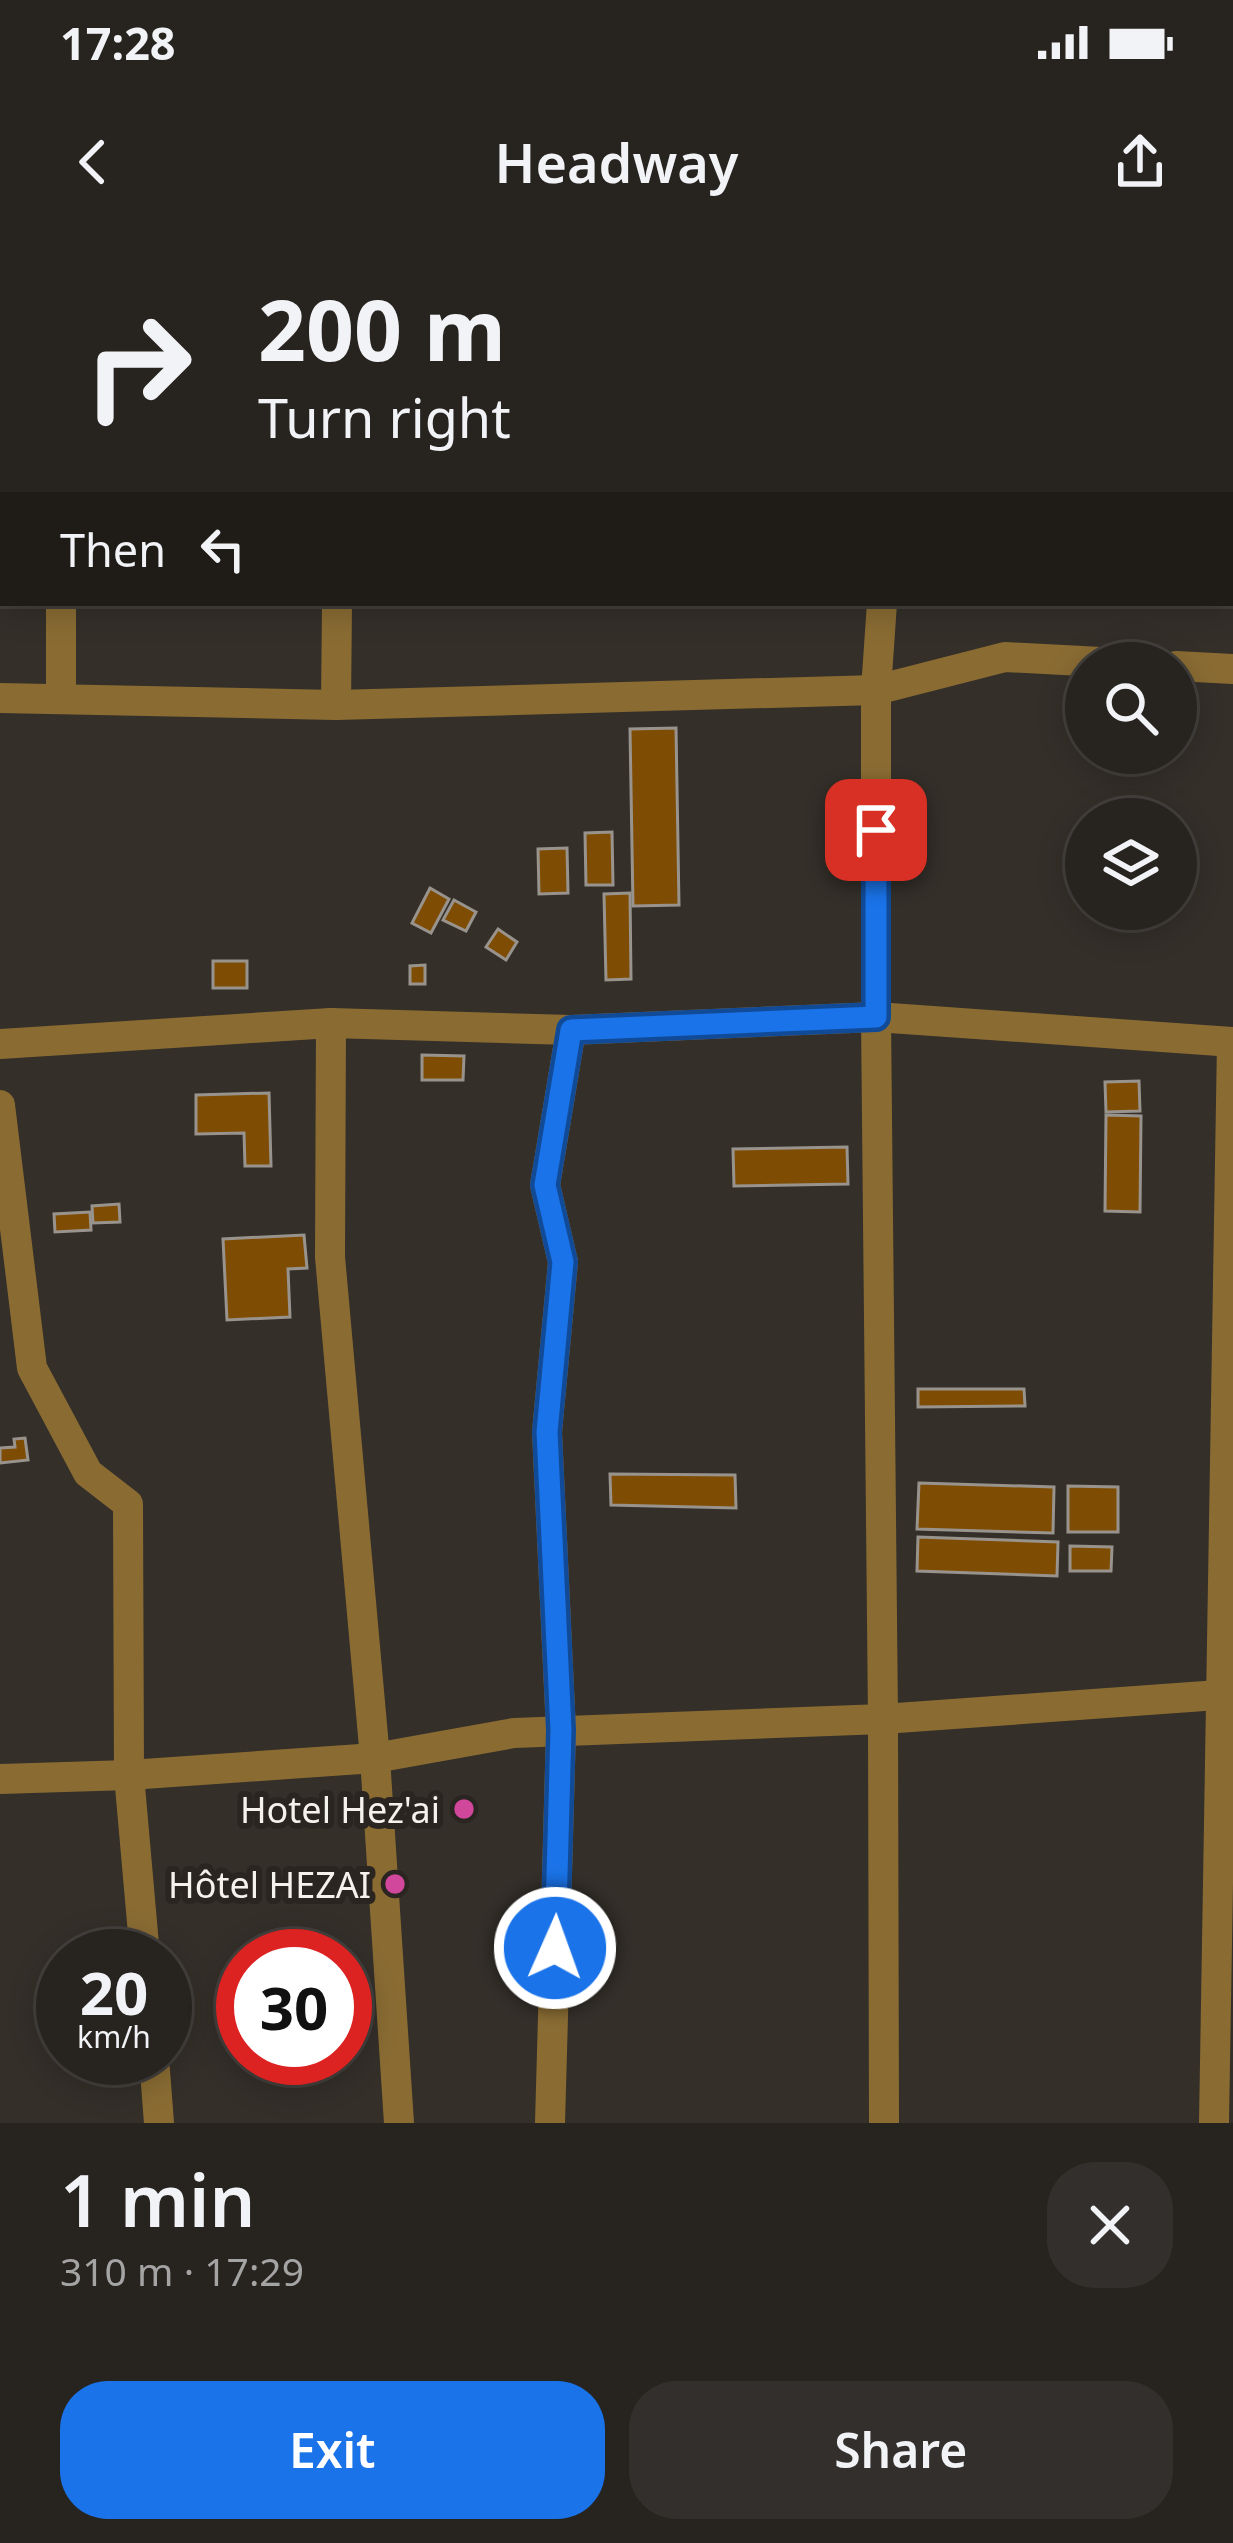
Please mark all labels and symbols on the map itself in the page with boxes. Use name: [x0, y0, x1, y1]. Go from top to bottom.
pin: [825, 779, 927, 881]
place label: Hotel Hez'ai: [240, 1785, 440, 1834]
marker: Hotel Hez'ai: [451, 1796, 477, 1822]
place label: Hôtel HEZAI: [168, 1860, 371, 1909]
marker: Hôtel HEZAI: [382, 1871, 408, 1897]
position arrow: [492, 1885, 618, 2011]
speed limit sign: 30: [216, 1929, 372, 2085]

